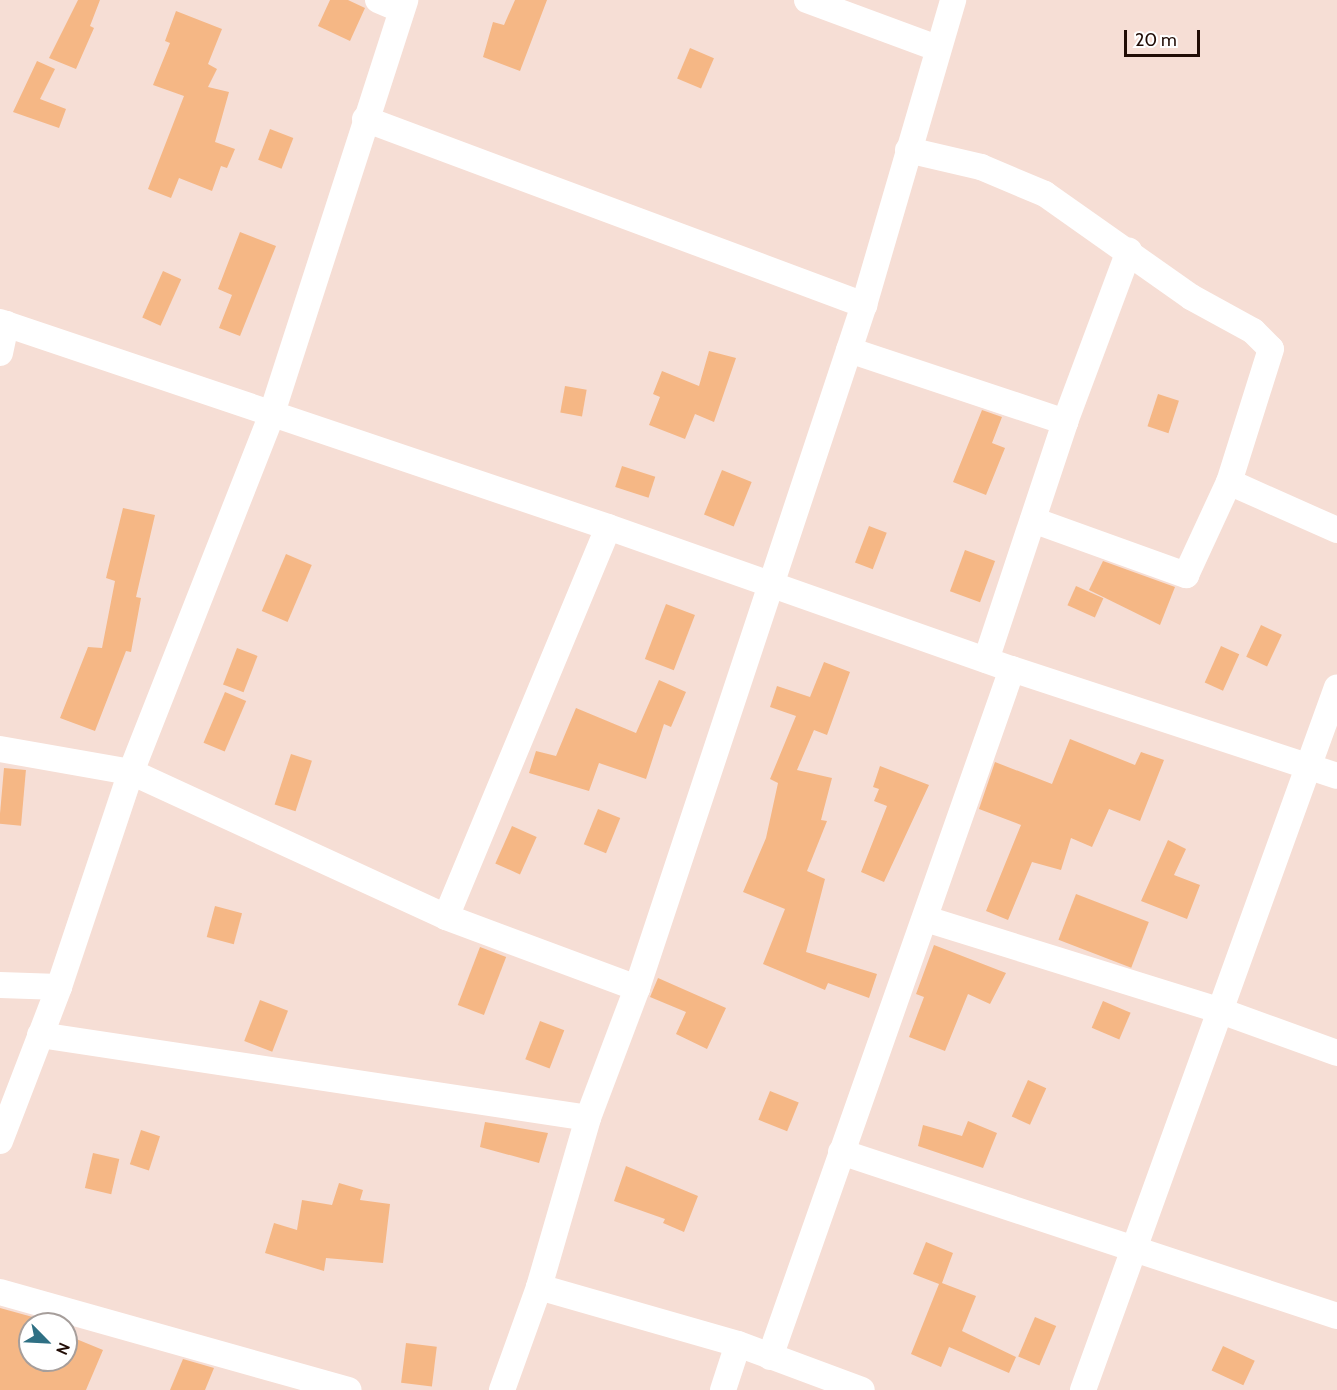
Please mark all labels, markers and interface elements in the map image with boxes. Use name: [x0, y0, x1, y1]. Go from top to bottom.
scale bar: [1127, 18, 1204, 56]
text: 20 m: [1135, 29, 1177, 51]
north arrow: [18, 1312, 78, 1372]
text: N: [52, 1340, 74, 1358]

